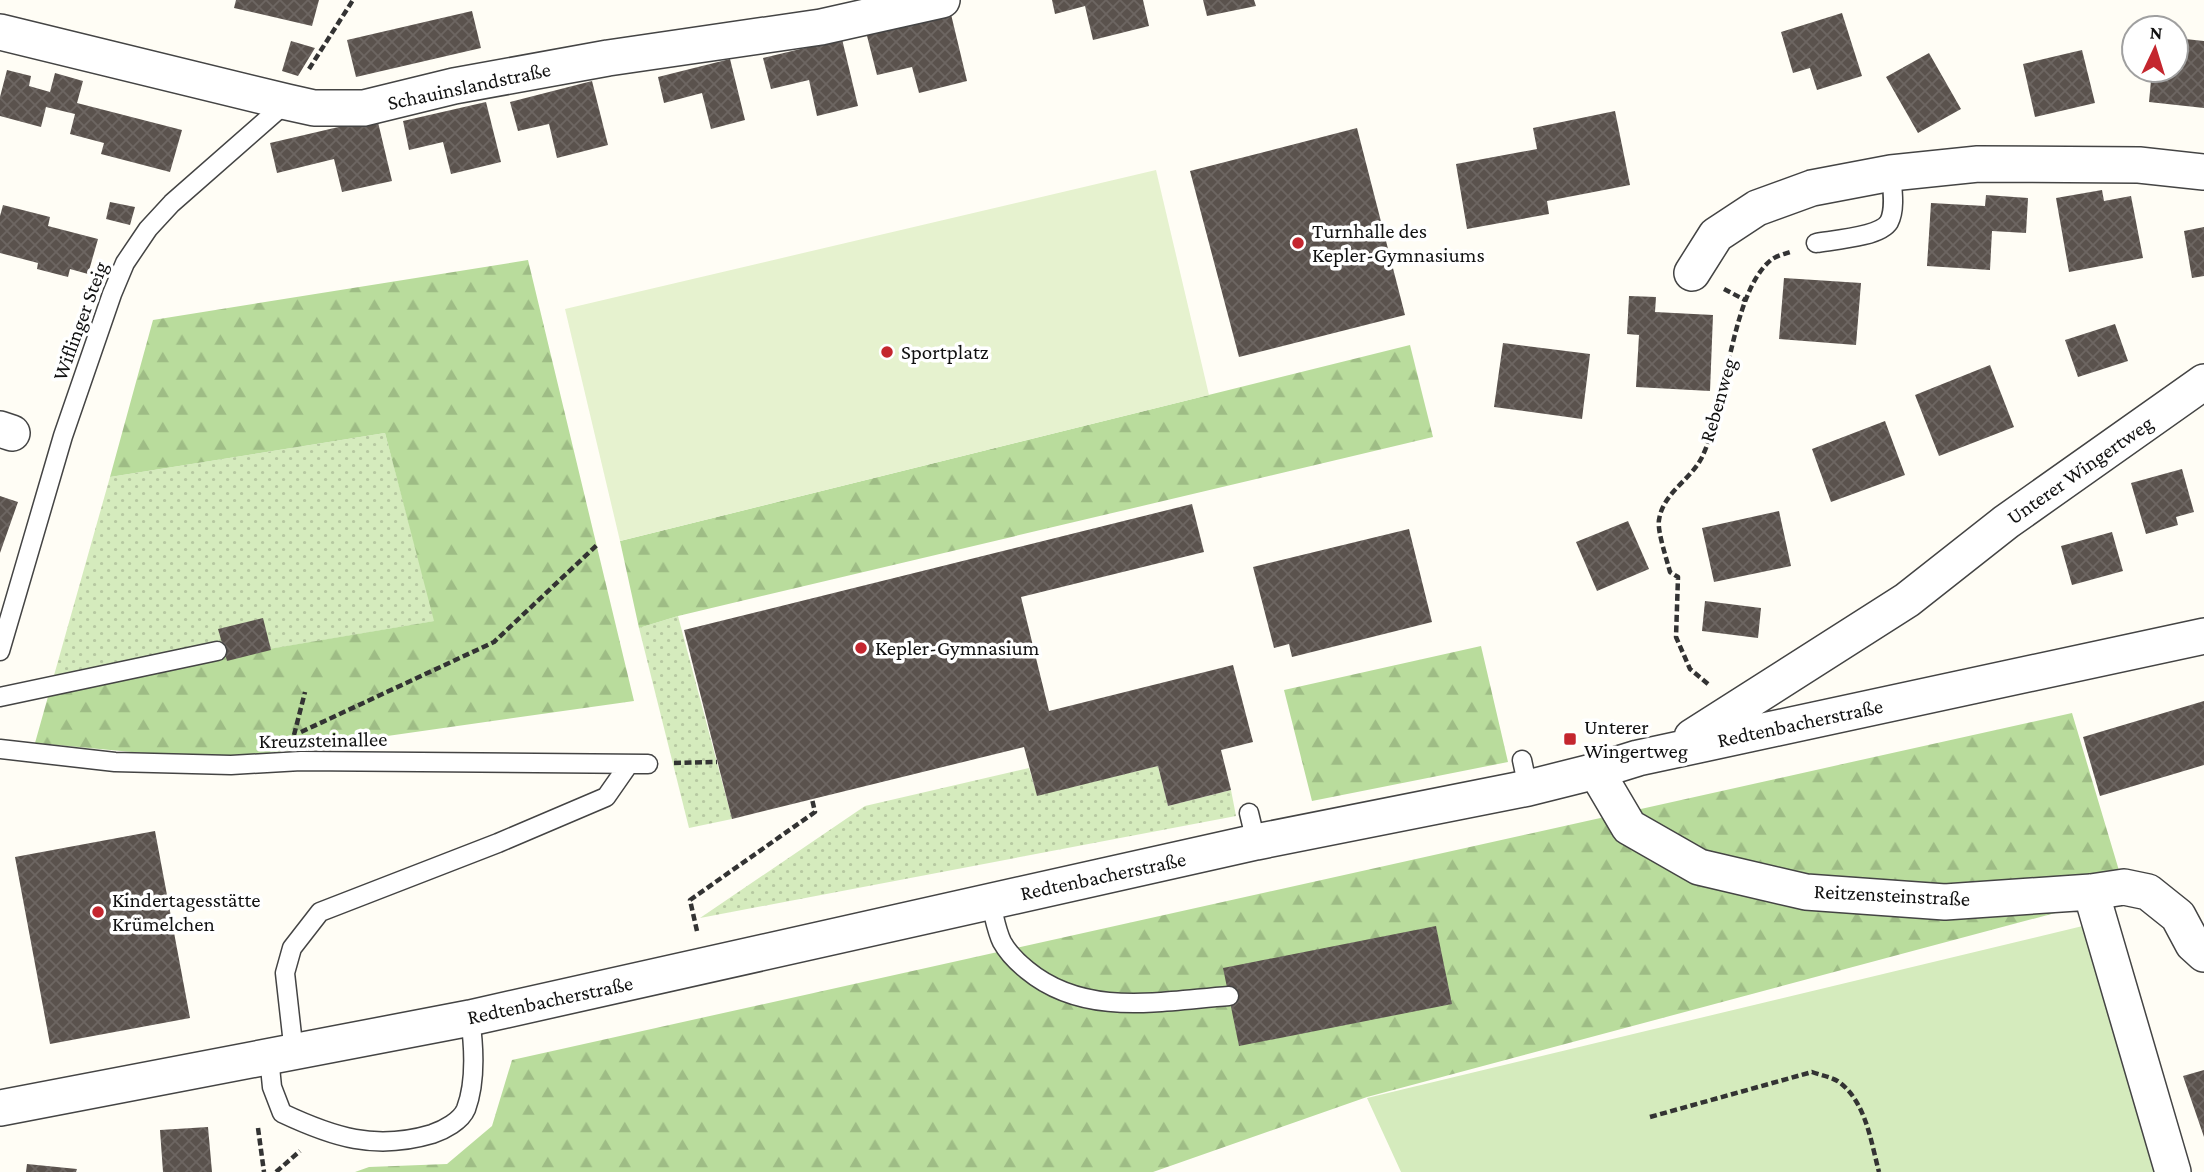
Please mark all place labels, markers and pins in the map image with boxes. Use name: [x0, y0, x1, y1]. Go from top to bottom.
place label: Turnhalle des Kepler-Gymnasiums: [1312, 219, 1485, 267]
marker: Turnhalle des Kepler-Gymnasiums: [1290, 235, 1306, 251]
place label: Sportplatz: [901, 340, 989, 364]
marker: Sportplatz: [879, 344, 895, 360]
place label: Kepler-Gymnasium: [875, 636, 1040, 660]
marker: Kepler-Gymnasium: [853, 640, 869, 656]
place label: Unterer Wingertweg: [1584, 715, 1688, 763]
marker: Unterer Wingertweg: [1562, 731, 1578, 747]
place label: Kindertagesstätte Krümelchen: [112, 888, 260, 936]
marker: Kindertagesstätte Krümelchen: [90, 904, 106, 920]

